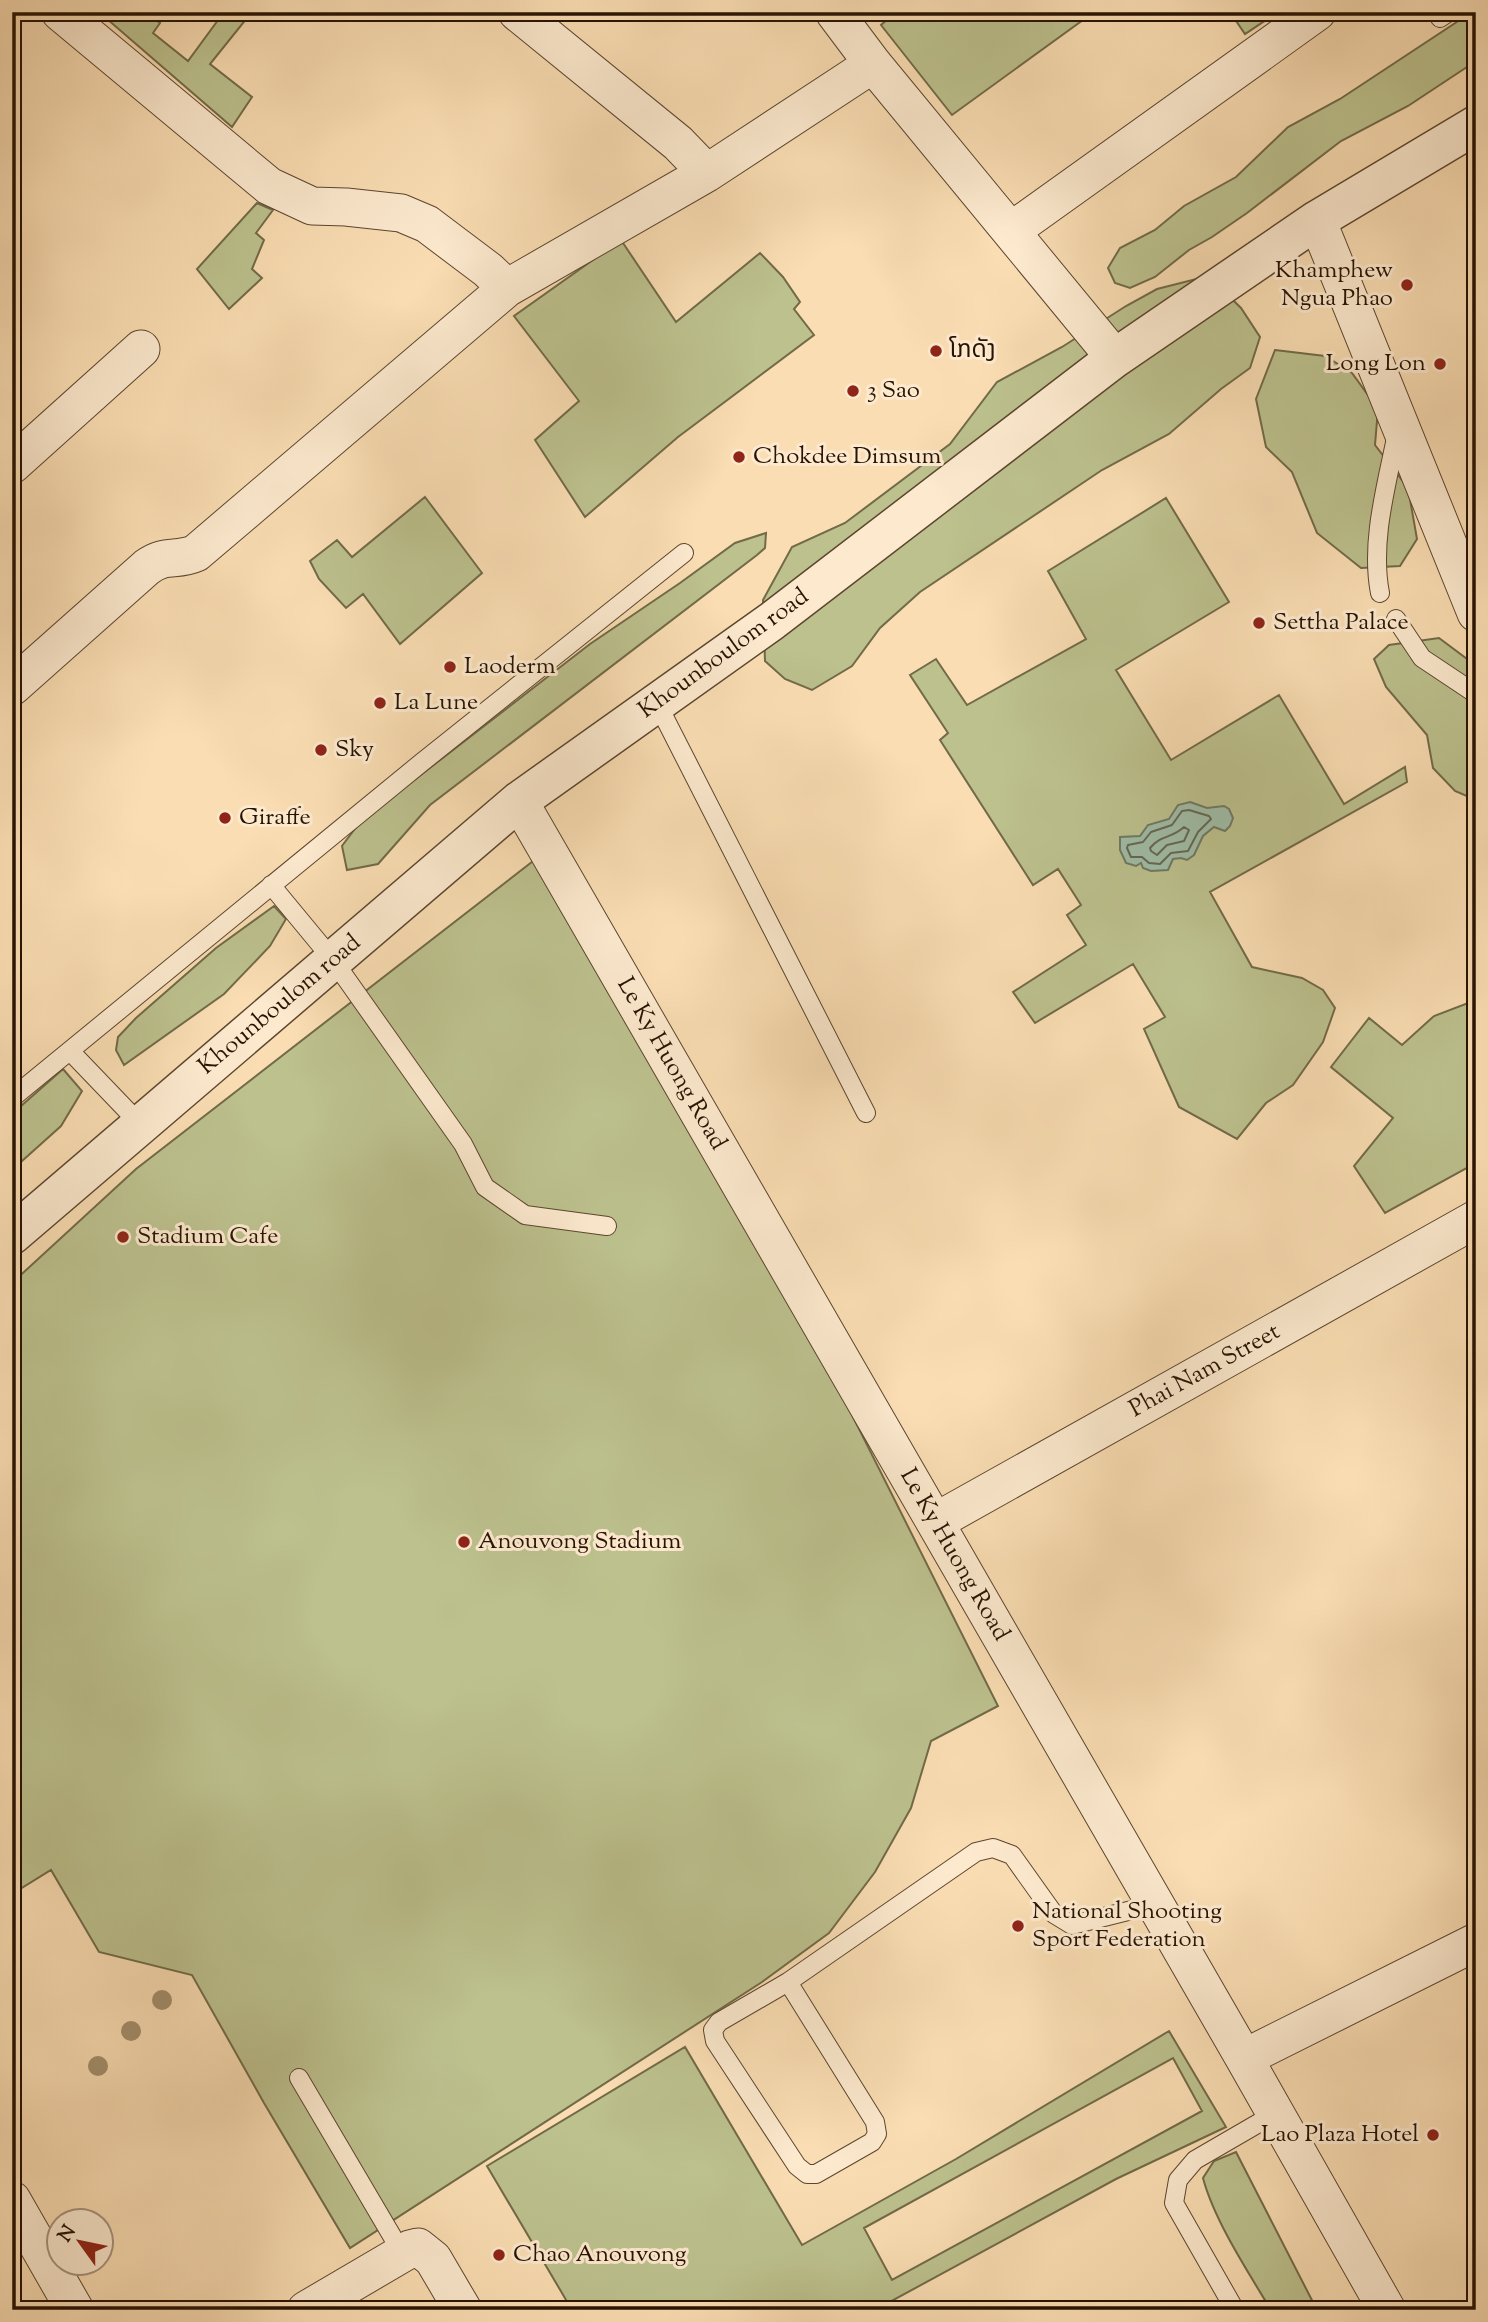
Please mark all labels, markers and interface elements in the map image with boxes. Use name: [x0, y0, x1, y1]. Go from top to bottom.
place label: Khamphew Ngua Phao: [1275, 254, 1393, 316]
marker: Khamphew Ngua Phao: [1399, 277, 1415, 293]
place label: ໂກດັງ: [949, 334, 996, 368]
marker: ໂກດັງ: [928, 343, 944, 359]
place label: Long Lon: [1326, 347, 1426, 381]
marker: Long Lon: [1432, 356, 1448, 372]
place label: 3 Sao: [867, 374, 920, 408]
marker: 3 Sao: [845, 383, 861, 399]
place label: Chokdee Dimsum: [753, 440, 942, 474]
marker: Chokdee Dimsum: [731, 449, 747, 465]
street label: Khounboulom road: [632, 580, 817, 727]
place label: Settha Palace: [1273, 606, 1409, 640]
marker: Settha Palace: [1251, 615, 1267, 631]
place label: Laoderm: [464, 650, 556, 684]
marker: Laoderm: [442, 659, 458, 675]
place label: La Lune: [394, 686, 478, 720]
marker: La Lune: [372, 695, 388, 711]
place label: Sky: [335, 733, 374, 767]
marker: Sky: [313, 742, 329, 758]
place label: Giraffe: [239, 801, 311, 835]
marker: Giraffe: [217, 810, 233, 826]
street label: Khounboulom road: [191, 926, 369, 1083]
street label: Le Ky Huong Road: [608, 971, 735, 1157]
place label: Stadium Cafe: [137, 1220, 278, 1254]
marker: Stadium Cafe: [115, 1229, 131, 1245]
street label: Phai Nam Street: [1123, 1315, 1287, 1427]
street label: Le Ky Huong Road: [891, 1462, 1018, 1648]
place label: Anouvong Stadium: [478, 1525, 681, 1559]
marker: Anouvong Stadium: [456, 1534, 472, 1550]
place label: National Shooting Sport Federation: [1032, 1895, 1222, 1957]
marker: National Shooting Sport Federation: [1010, 1918, 1026, 1934]
place label: Lao Plaza Hotel: [1261, 2118, 1419, 2152]
marker: Lao Plaza Hotel: [1425, 2127, 1441, 2143]
north arrow: [46, 2206, 116, 2276]
text: N: [52, 2220, 83, 2248]
place label: Chao Anouvong: [513, 2238, 687, 2272]
marker: Chao Anouvong: [491, 2247, 507, 2263]

